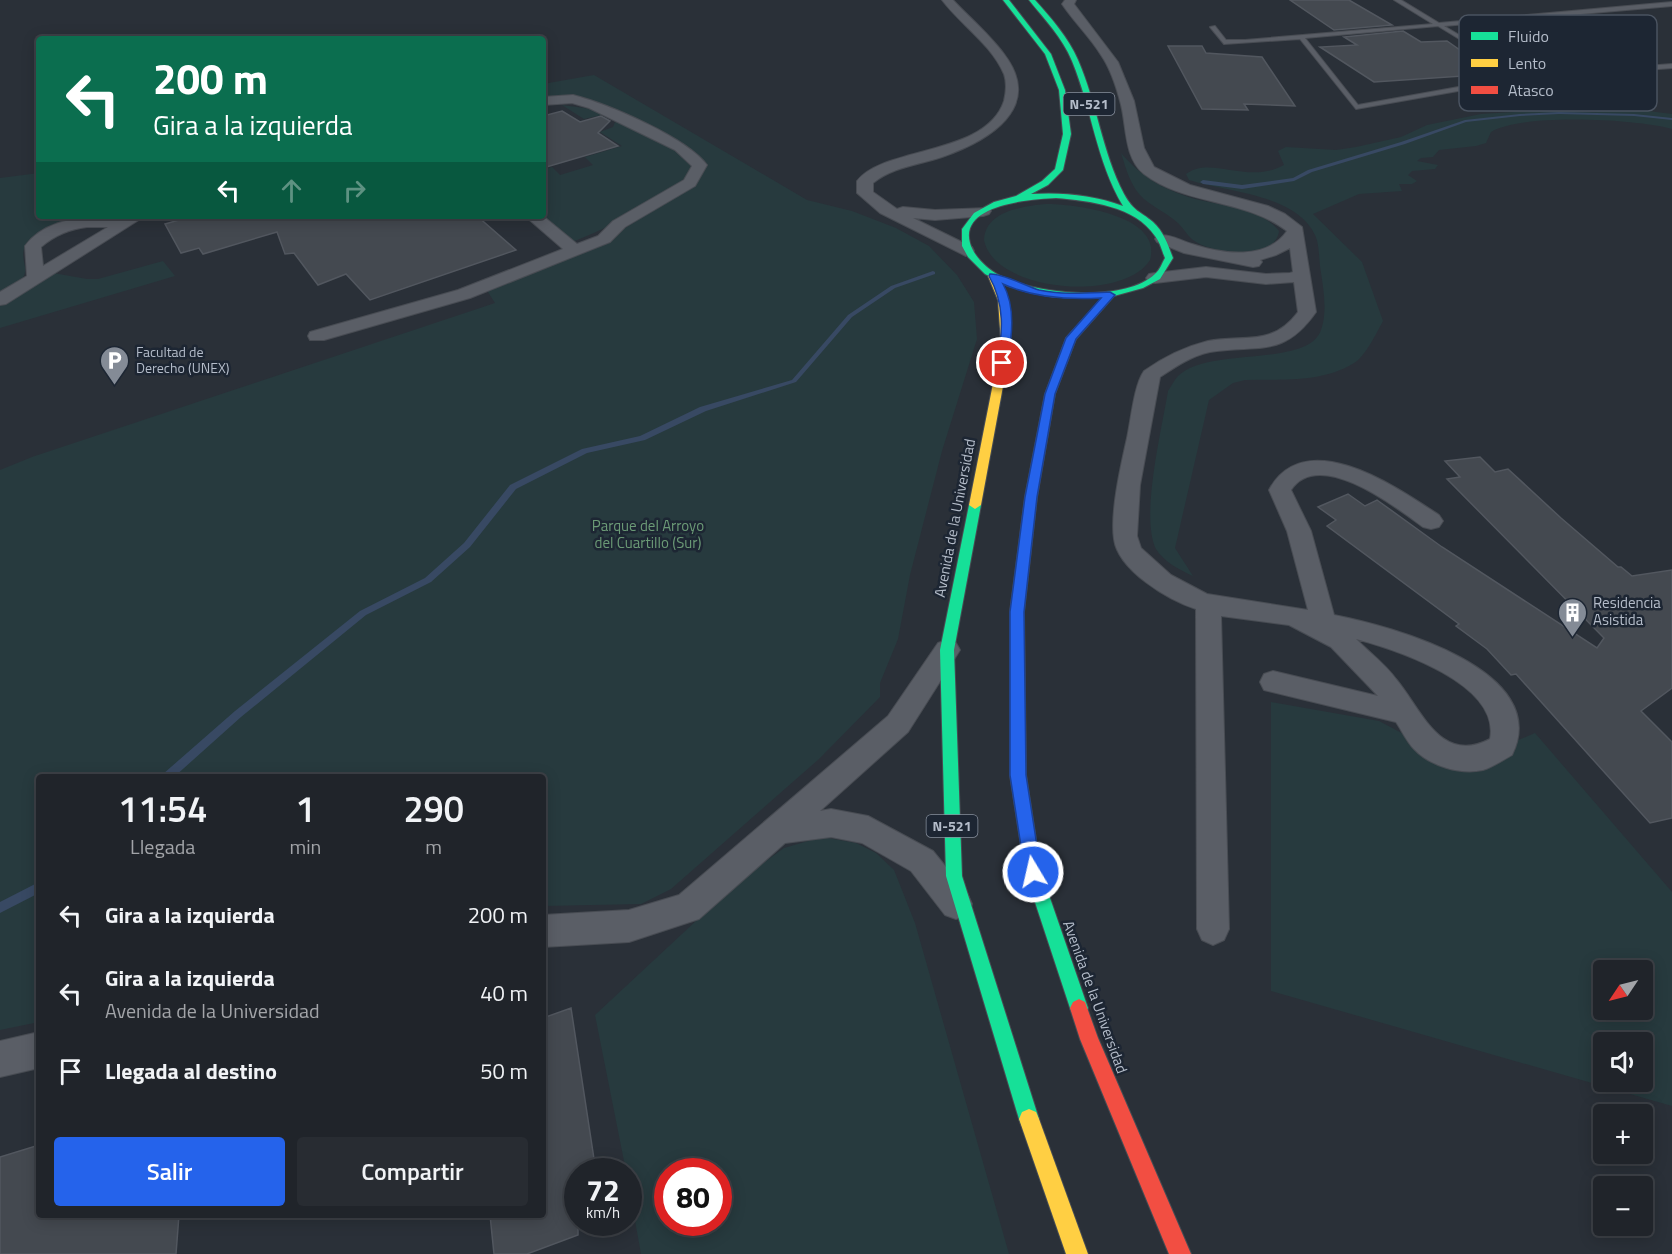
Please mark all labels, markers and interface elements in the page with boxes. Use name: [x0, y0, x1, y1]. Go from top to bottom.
legend: [1459, 15, 1657, 111]
text: Fluido: [1508, 24, 1549, 48]
text: 200 m: [153, 46, 268, 110]
text: Lento: [1508, 51, 1546, 75]
icon: left: [54, 60, 132, 138]
text: Atasco: [1508, 78, 1554, 102]
road number: N-521: [1064, 93, 1114, 115]
text: Gira a la izquierda: [153, 104, 353, 145]
icon: left: [212, 174, 245, 207]
icon: ahead: [275, 174, 308, 207]
icon: right: [338, 174, 371, 207]
pin: [976, 337, 1027, 388]
place label: Facultad de Derecho (UNEX): [136, 341, 229, 378]
parking icon: Facultad de Derecho (UNEX): [99, 344, 131, 386]
icon: arrive: [985, 346, 1018, 379]
street label: Avenida de la Universidad: [928, 437, 981, 599]
park label: Parque del Arroyo del Cuartillo (Sur): [592, 514, 704, 554]
place label: Residencia Asistida: [1593, 591, 1661, 631]
building icon: Residencia Asistida: [1556, 596, 1588, 638]
text: 11:54: [118, 781, 207, 836]
text: 1: [295, 781, 315, 836]
text: 290: [403, 781, 464, 836]
road number: N-521: [926, 815, 978, 837]
text: Llegada: [130, 831, 195, 862]
text: min: [289, 831, 321, 862]
text: m: [425, 831, 442, 862]
position arrow: [1001, 840, 1065, 904]
text: Gira a la izquierda: [105, 898, 275, 932]
text: 200 m: [468, 898, 528, 932]
icon: left: [54, 899, 87, 932]
street label: Avenida de la Universidad: [1057, 917, 1134, 1076]
north arrow: [1593, 960, 1653, 1020]
map controls: [1593, 960, 1653, 1236]
text: Gira a la izquierda: [105, 961, 275, 995]
text: 40 m: [480, 976, 528, 1010]
icon: left: [54, 977, 87, 1010]
text: Avenida de la Universidad: [105, 995, 320, 1026]
button: sound: [1593, 1032, 1653, 1092]
text: Llegada al destino: [105, 1054, 277, 1088]
text: 50 m: [480, 1054, 528, 1088]
icon: arrive: [54, 1055, 87, 1088]
button: +: [1593, 1104, 1653, 1164]
button: Salir: [54, 1137, 285, 1206]
button: Compartir: [297, 1137, 528, 1206]
speed limit sign: 80: [654, 1158, 732, 1236]
text: 72: [586, 1167, 620, 1213]
button: −: [1593, 1176, 1653, 1236]
text: km/h: [586, 1201, 620, 1224]

